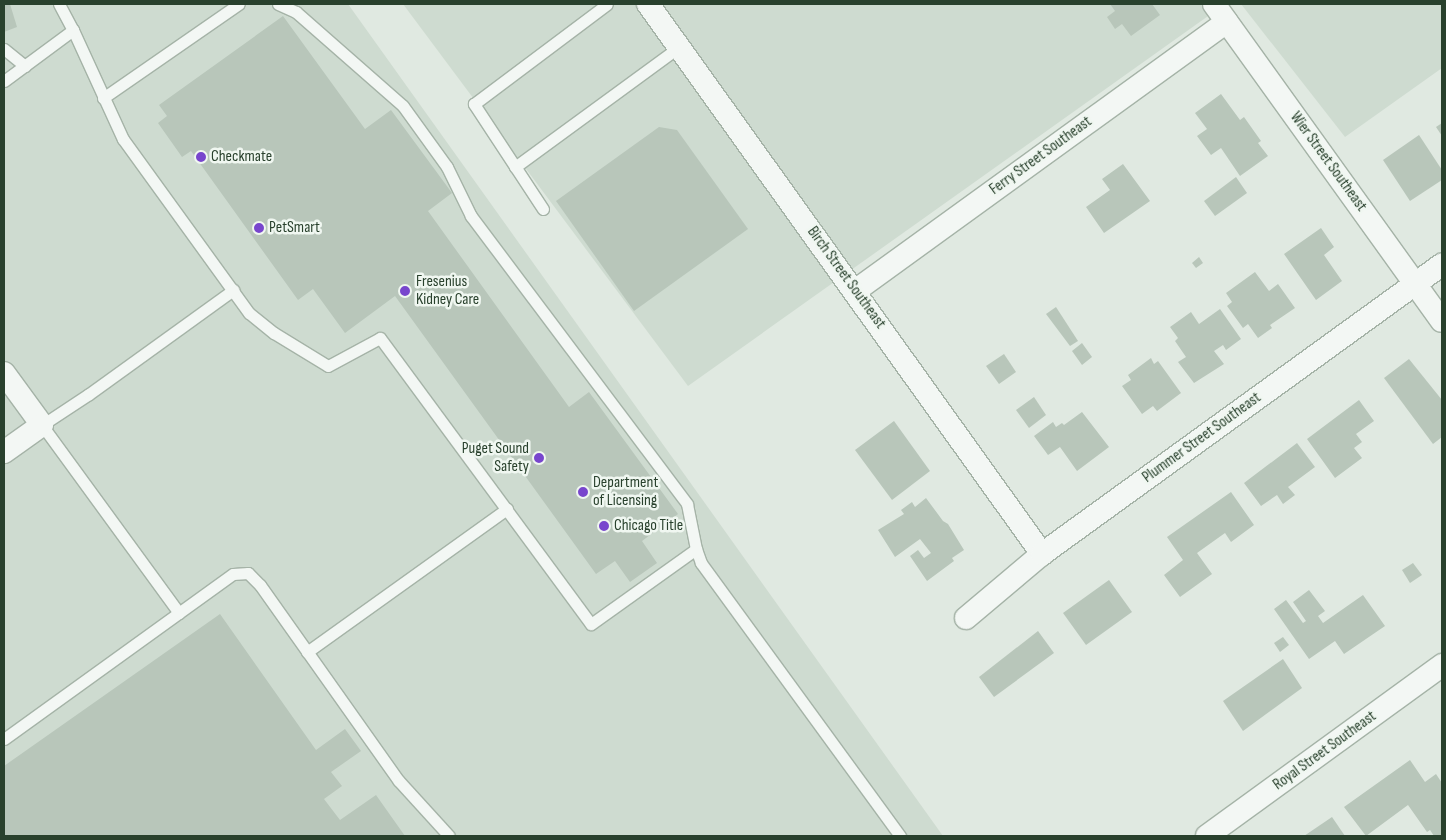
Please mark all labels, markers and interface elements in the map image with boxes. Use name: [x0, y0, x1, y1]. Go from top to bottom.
street label: Wier Street Southeast: [1285, 108, 1371, 216]
street label: Ferry Street Southeast: [986, 112, 1096, 200]
place label: Checkmate: [211, 147, 272, 167]
marker: Checkmate: [195, 151, 207, 163]
place label: PetSmart: [269, 218, 320, 238]
marker: PetSmart: [253, 222, 265, 234]
street label: Birch Street Southeast: [802, 223, 890, 333]
place label: Fresenius Kidney Care: [416, 272, 479, 310]
marker: Fresenius Kidney Care: [398, 284, 412, 298]
street label: Plummer Street Southeast: [1139, 389, 1265, 487]
place label: Puget Sound Safety: [462, 439, 529, 477]
marker: Puget Sound Safety: [533, 452, 545, 464]
place label: Department of Licensing: [593, 473, 658, 511]
marker: Department of Licensing: [577, 486, 589, 498]
place label: Chicago Title: [614, 516, 683, 536]
marker: Chicago Title: [598, 520, 610, 532]
street label: Royal Street Southeast: [1270, 707, 1380, 795]

